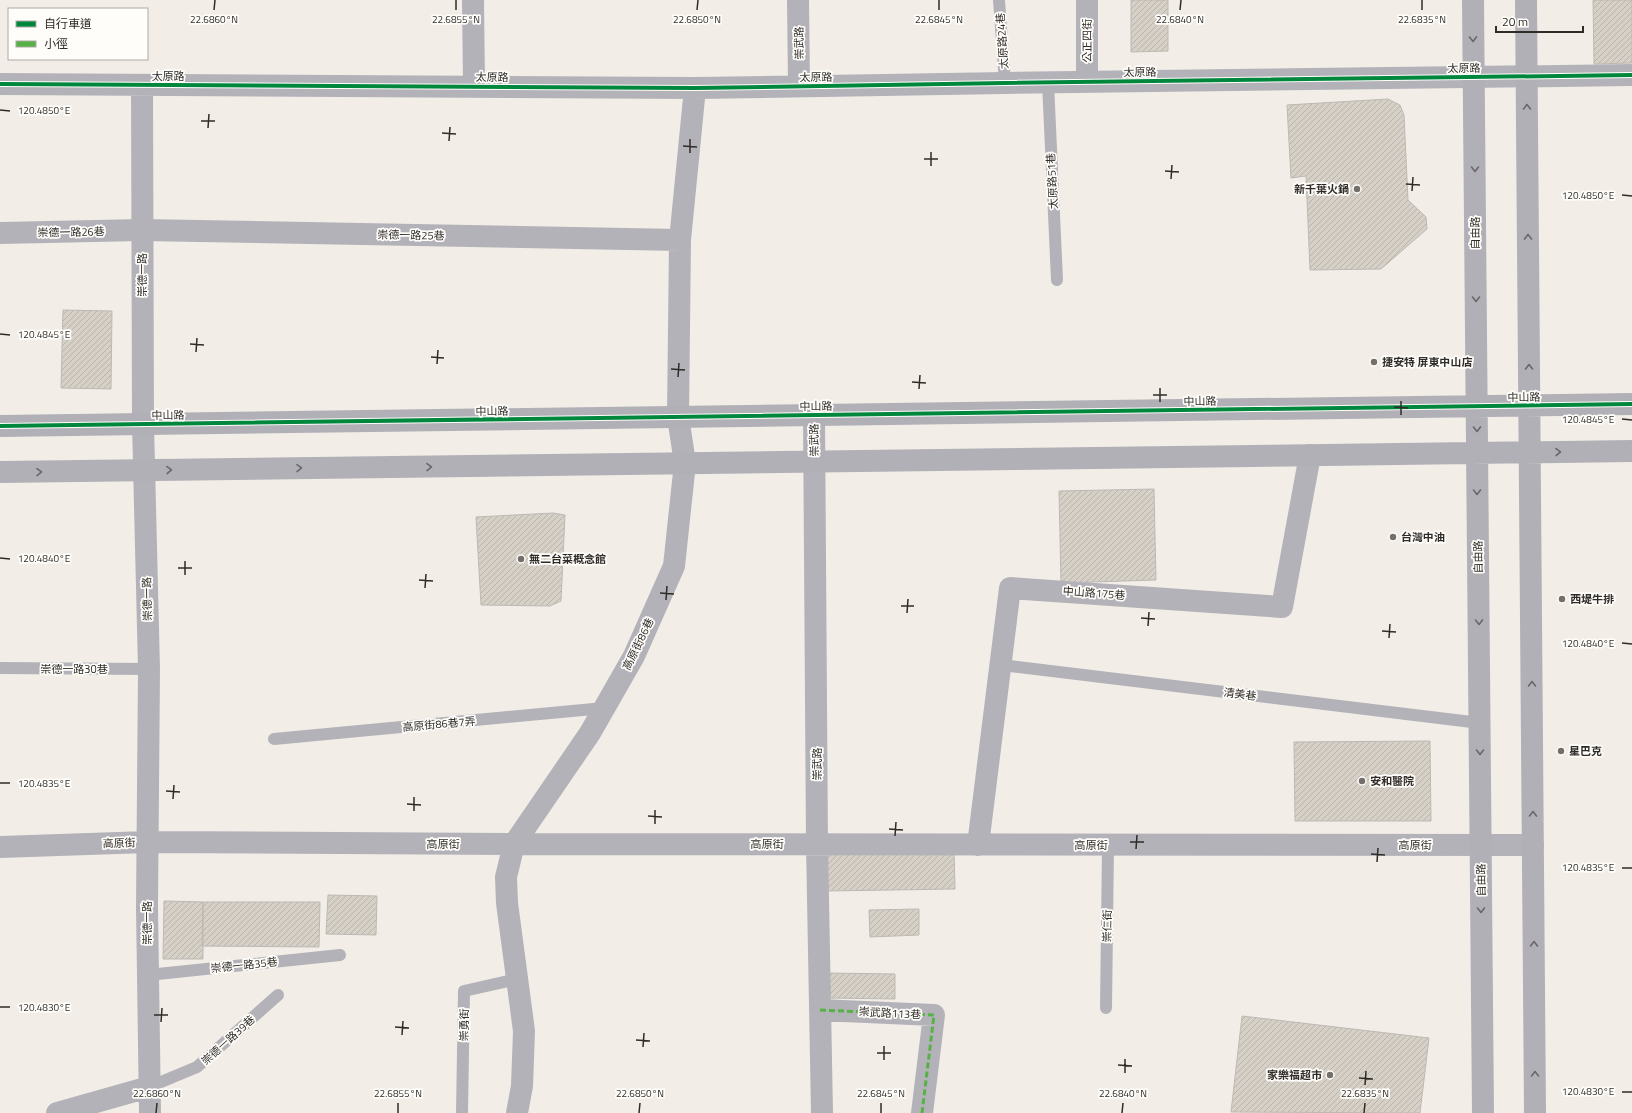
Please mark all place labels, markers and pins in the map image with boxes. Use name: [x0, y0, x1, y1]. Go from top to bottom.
place label: 新千葉火鍋: [1294, 181, 1349, 197]
marker: 新千葉火鍋: [1352, 184, 1362, 194]
place label: 捷安特 屏東中山店: [1382, 354, 1472, 370]
marker: 捷安特 屏東中山店: [1369, 357, 1379, 367]
place label: 台灣中油: [1401, 529, 1445, 545]
marker: 台灣中油: [1388, 532, 1398, 542]
place label: 無二台菜概念館: [529, 551, 606, 567]
marker: 無二台菜概念館: [516, 554, 526, 564]
place label: 西堤牛排: [1570, 591, 1614, 607]
marker: 西堤牛排: [1557, 594, 1567, 604]
place label: 星巴克: [1569, 743, 1602, 759]
marker: 星巴克: [1556, 746, 1566, 756]
place label: 安和醫院: [1370, 773, 1414, 789]
marker: 安和醫院: [1357, 776, 1367, 786]
place label: 家樂福超市: [1267, 1067, 1322, 1083]
marker: 家樂福超市: [1325, 1070, 1335, 1080]

